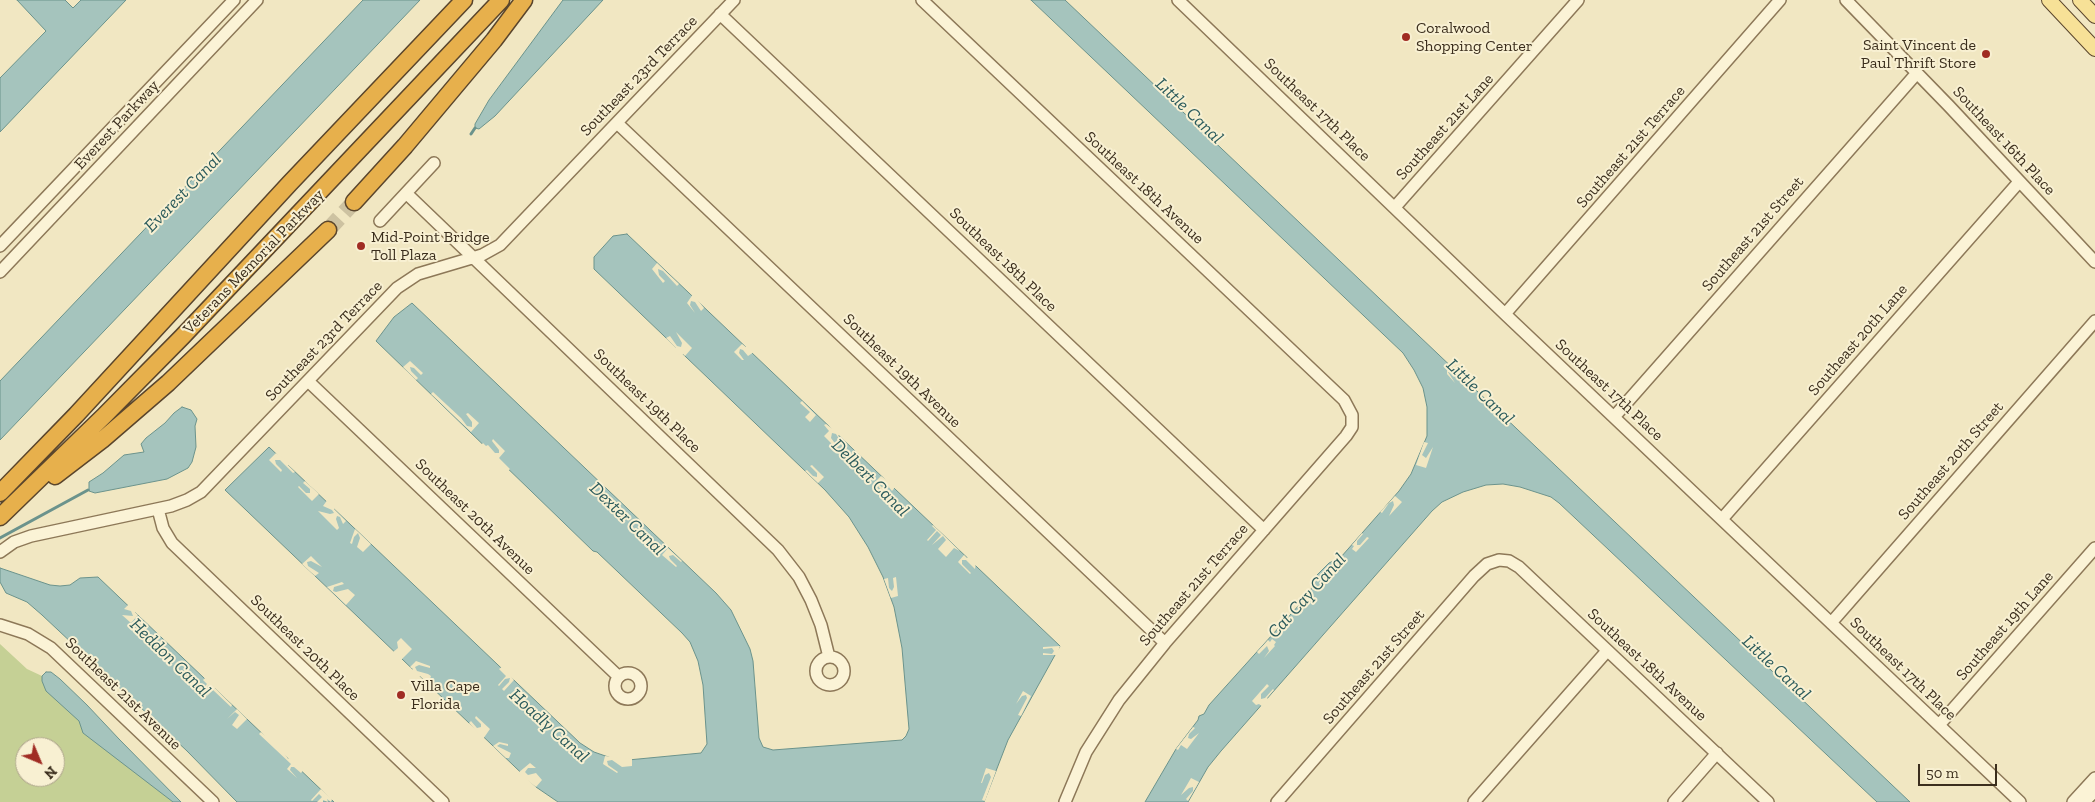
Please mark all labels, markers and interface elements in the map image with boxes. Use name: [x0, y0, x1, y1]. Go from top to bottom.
street label: Southeast 23rd Terrace: [576, 12, 702, 140]
place label: Coralwood Shopping Center: [1416, 18, 1533, 56]
marker: Coralwood Shopping Center: [1400, 31, 1412, 43]
place label: Saint Vincent de Paul Thrift Store: [1861, 35, 1976, 73]
marker: Saint Vincent de Paul Thrift Store: [1980, 48, 1992, 60]
street label: Southeast 17th Place: [1260, 54, 1374, 166]
street label: Southeast 21st Lane: [1392, 70, 1498, 184]
water label: Little Canal: [1151, 73, 1227, 149]
street label: Everest Parkway: [71, 76, 163, 174]
street label: Southeast 21st Terrace: [1573, 82, 1689, 212]
street label: Southeast 16th Place: [1949, 83, 2059, 199]
street label: Southeast 18th Avenue: [1080, 128, 1208, 248]
water label: Everest Canal: [140, 149, 226, 237]
street label: Southeast 21st Street: [1698, 173, 1808, 295]
street label: Veterans Memorial Parkway: [180, 185, 328, 339]
street label: Southeast 18th Place: [945, 204, 1061, 316]
place label: Mid-Point Bridge Toll Plaza: [371, 227, 489, 265]
marker: Mid-Point Bridge Toll Plaza: [355, 240, 367, 252]
street label: Southeast 23rd Terrace: [261, 277, 387, 405]
street label: Southeast 20th Lane: [1804, 280, 1912, 400]
street label: Southeast 19th Avenue: [839, 310, 965, 432]
street label: Southeast 17th Place: [1551, 335, 1667, 445]
street label: Southeast 19th Place: [589, 345, 705, 457]
water label: Little Canal: [1442, 354, 1518, 430]
street label: Southeast 20th Street: [1894, 398, 2008, 524]
water label: Delbert Canal: [827, 435, 913, 521]
street label: Southeast 20th Avenue: [411, 455, 539, 579]
water label: Dexter Canal: [585, 478, 669, 560]
street label: Southeast 21st Terrace: [1136, 520, 1252, 650]
water label: Cat Cay Canal: [1263, 549, 1351, 643]
street label: Southeast 19th Lane: [1952, 567, 2058, 685]
street label: Southeast 20th Place: [246, 591, 364, 705]
street label: Southeast 18th Avenue: [1583, 605, 1711, 725]
street label: Southeast 21st Street: [1319, 606, 1429, 728]
street label: Southeast 17th Place: [1846, 613, 1960, 725]
water label: Heddon Canal: [125, 614, 215, 702]
water label: Little Canal: [1737, 631, 1815, 705]
street label: Southeast 21st Avenue: [61, 634, 185, 754]
place label: Villa Cape Florida: [411, 676, 480, 714]
water label: Hoadly Canal: [505, 685, 593, 767]
marker: Villa Cape Florida: [395, 689, 407, 701]
north arrow: [15, 737, 65, 787]
scale bar: [1920, 754, 1999, 786]
text: N: [40, 762, 60, 782]
text: 50 m: [1926, 764, 1959, 782]

